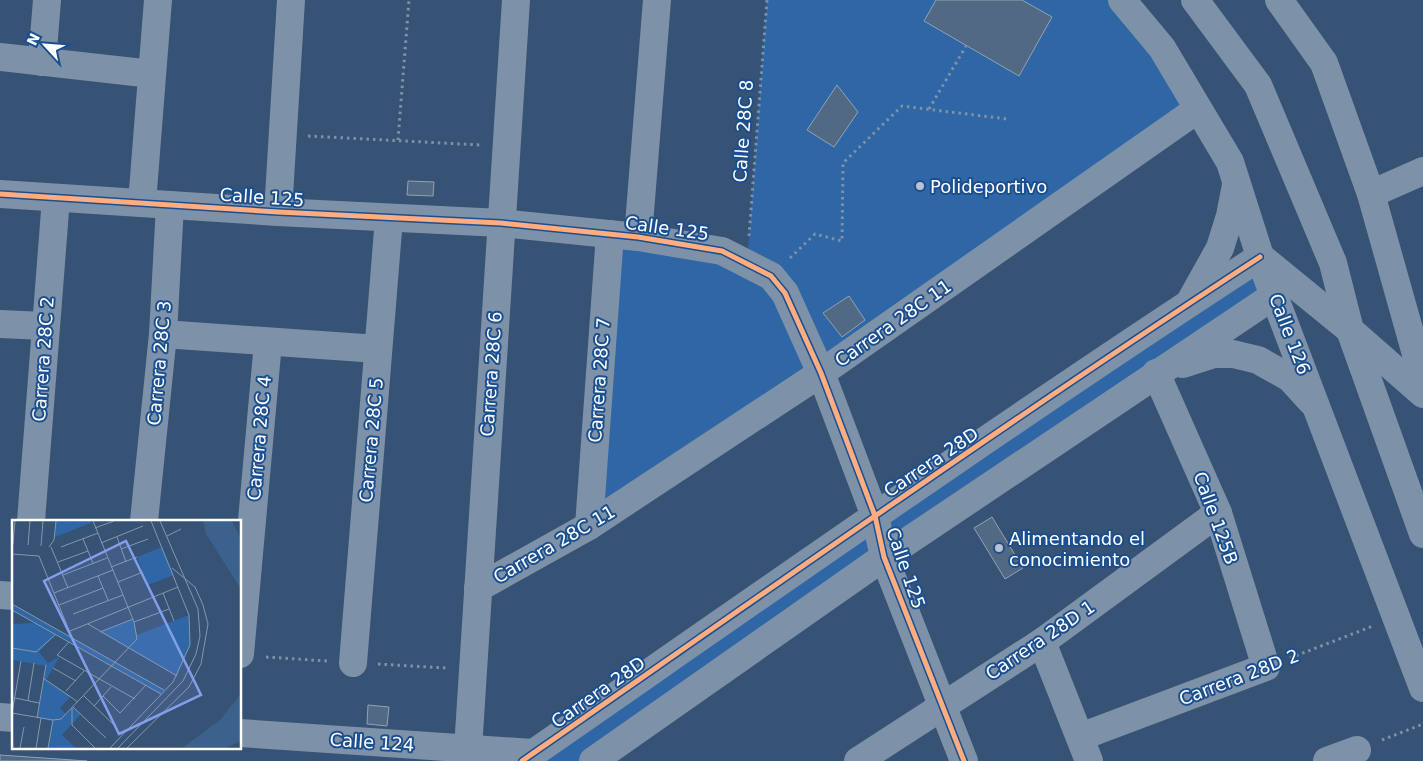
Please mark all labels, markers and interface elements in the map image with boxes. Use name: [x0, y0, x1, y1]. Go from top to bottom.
north arrow: [20, 20, 70, 70]
text: N: [24, 31, 43, 48]
street label: Calle 28C 8: [729, 79, 757, 183]
place label: Polideportivo: [930, 176, 1047, 197]
marker: Polideportivo: [914, 180, 926, 192]
street label: Calle 125: [219, 184, 305, 210]
street label: Calle 125: [624, 212, 710, 244]
street label: Carrera 28C 11: [831, 275, 955, 371]
street label: Calle 126: [1265, 291, 1315, 377]
street label: Carrera 28C 2: [28, 296, 58, 422]
street label: Carrera 28C 3: [143, 300, 175, 426]
street label: Carrera 28C 6: [476, 311, 506, 437]
street label: Carrera 28C 7: [584, 317, 614, 443]
street label: Carrera 28C 4: [243, 375, 275, 501]
street label: Carrera 28C 5: [355, 377, 387, 503]
street label: Carrera 28D: [880, 423, 982, 501]
street label: Calle 125B: [1190, 469, 1242, 567]
street label: Carrera 28C 11: [489, 501, 619, 587]
inset map: [12, 520, 241, 748]
street label: Calle 125: [882, 525, 930, 611]
place label: Alimentando el conocimiento: [1009, 528, 1145, 570]
marker: Alimentando el conocimiento: [993, 542, 1005, 554]
street label: Carrera 28D 1: [982, 596, 1098, 684]
street label: Carrera 28D 2: [1176, 644, 1302, 710]
street label: Carrera 28D: [547, 652, 649, 732]
street label: Calle 124: [329, 729, 415, 755]

